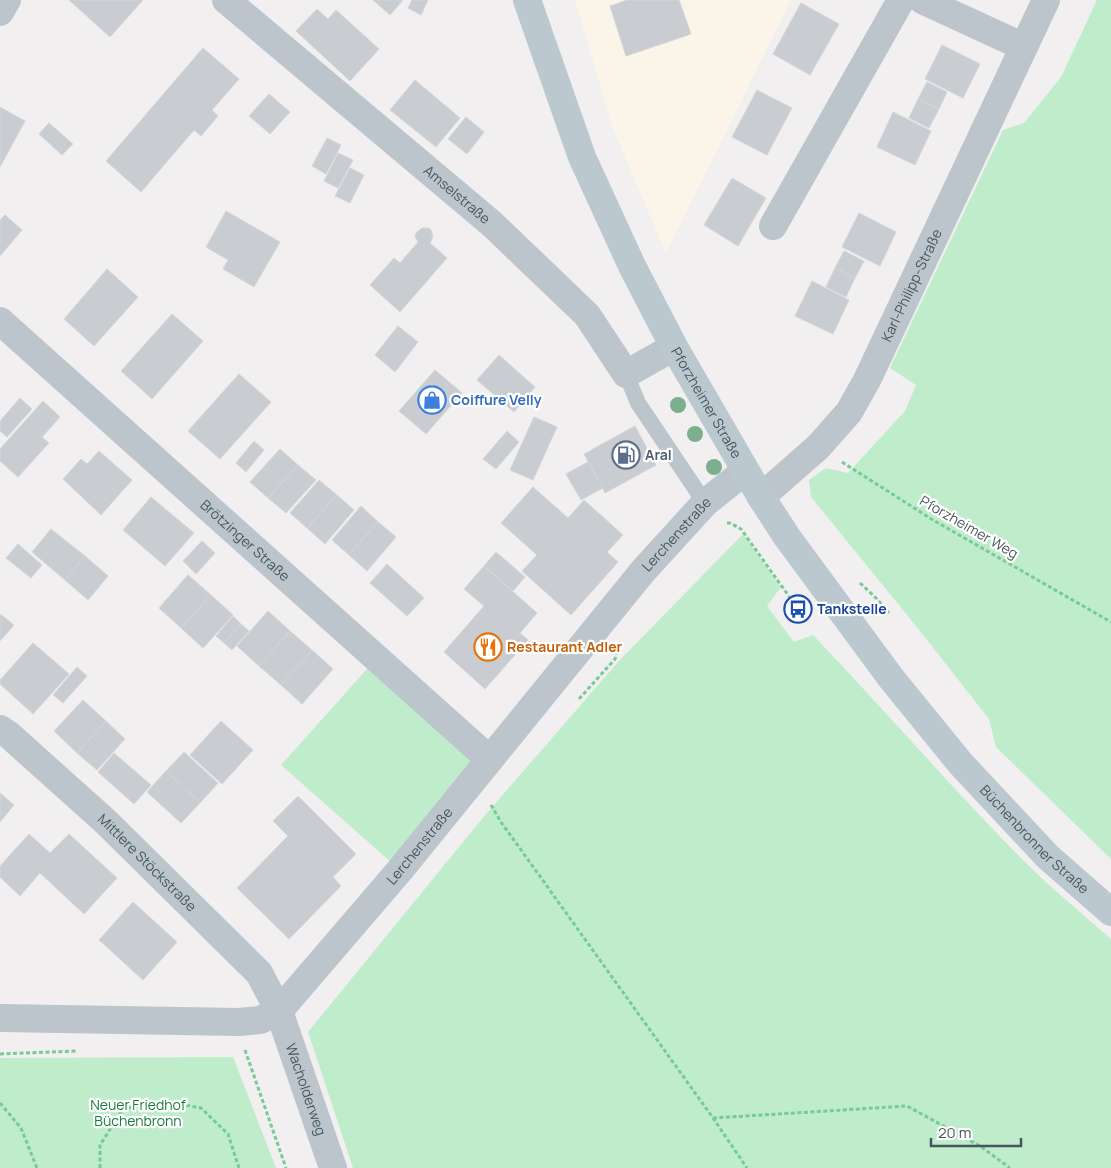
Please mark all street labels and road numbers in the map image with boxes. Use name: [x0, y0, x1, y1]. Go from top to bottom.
street label: Amselstraße: [420, 161, 495, 228]
street label: Karl-Philipp-Straße: [876, 225, 946, 345]
street label: Pforzheimer Straße: [667, 343, 747, 462]
street label: Pforzheimer Weg: [917, 491, 1022, 562]
street label: Lerchenstraße: [637, 492, 715, 575]
street label: Brötzinger Straße: [197, 495, 294, 585]
street label: Büchenbronner Straße: [976, 780, 1093, 898]
street label: Lerchenstraße: [382, 803, 456, 888]
street label: Mittlere Stöckstraße: [94, 809, 201, 915]
street label: Wacholderweg: [282, 1041, 331, 1138]

